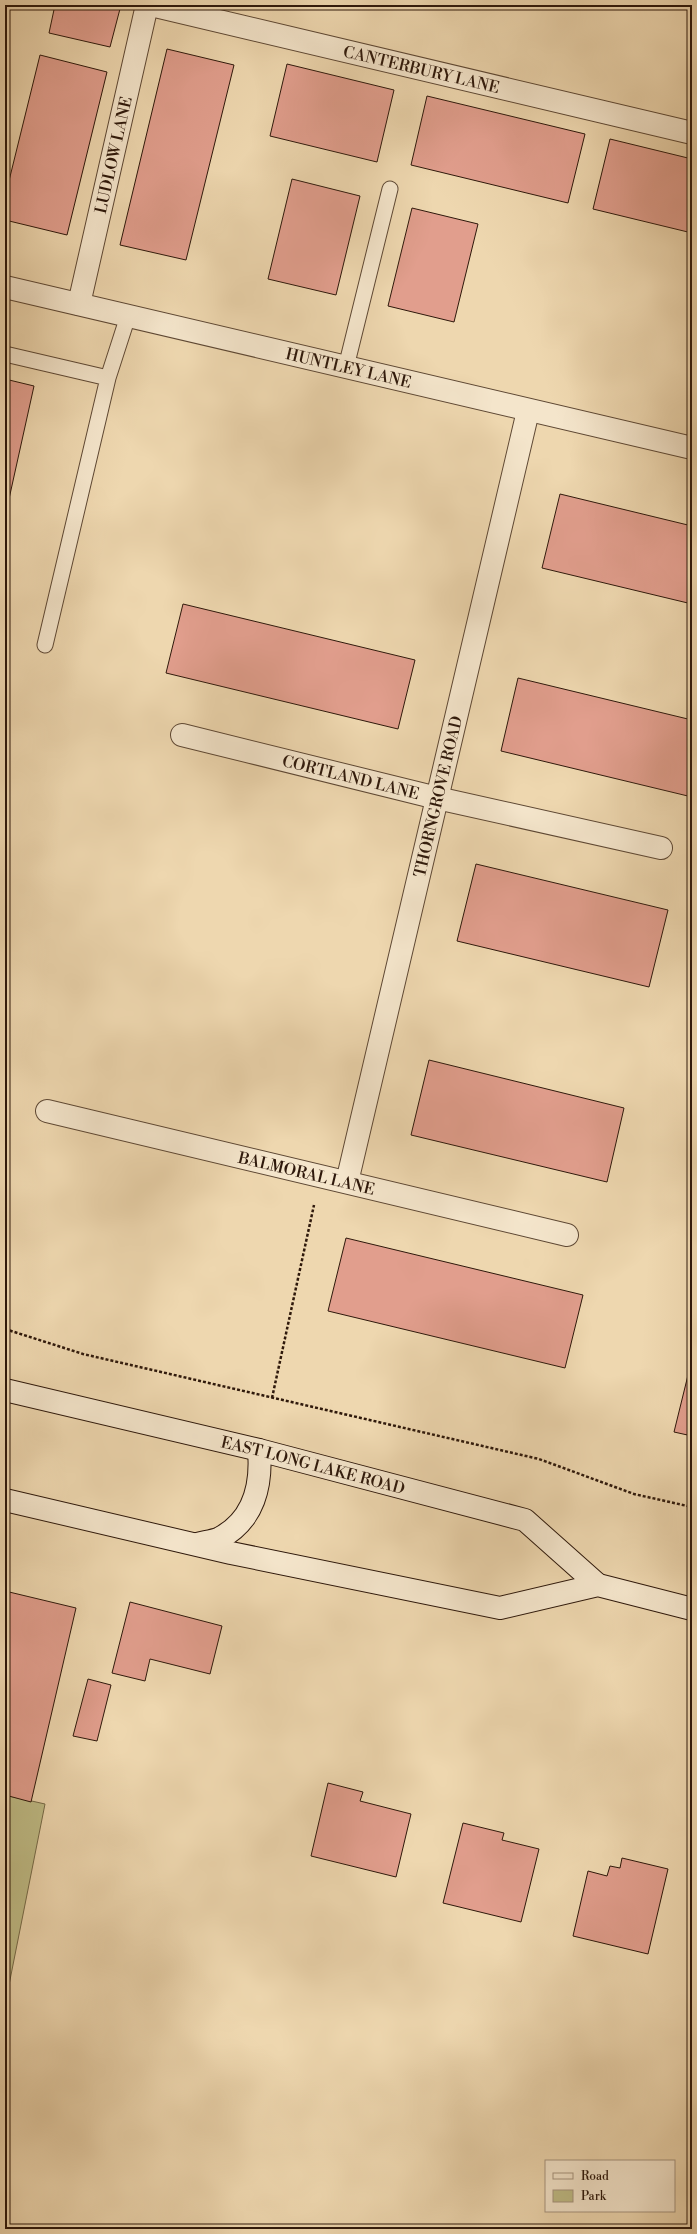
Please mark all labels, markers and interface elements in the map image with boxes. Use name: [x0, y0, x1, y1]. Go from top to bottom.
street label: CANTERBURY LANE: [341, 42, 501, 98]
street label: LUDLOW LANE: [91, 95, 137, 216]
street label: HUNTLEY LANE: [284, 344, 413, 393]
street label: THORNGROVE ROAD: [410, 714, 467, 879]
street label: CORTLAND LANE: [280, 751, 421, 804]
street label: BALMORAL LANE: [235, 1148, 377, 1200]
street label: EAST LONG LAKE ROAD: [219, 1432, 407, 1499]
legend: [545, 2160, 675, 2212]
text: Road: [581, 2169, 609, 2184]
text: Park: [581, 2189, 607, 2204]

